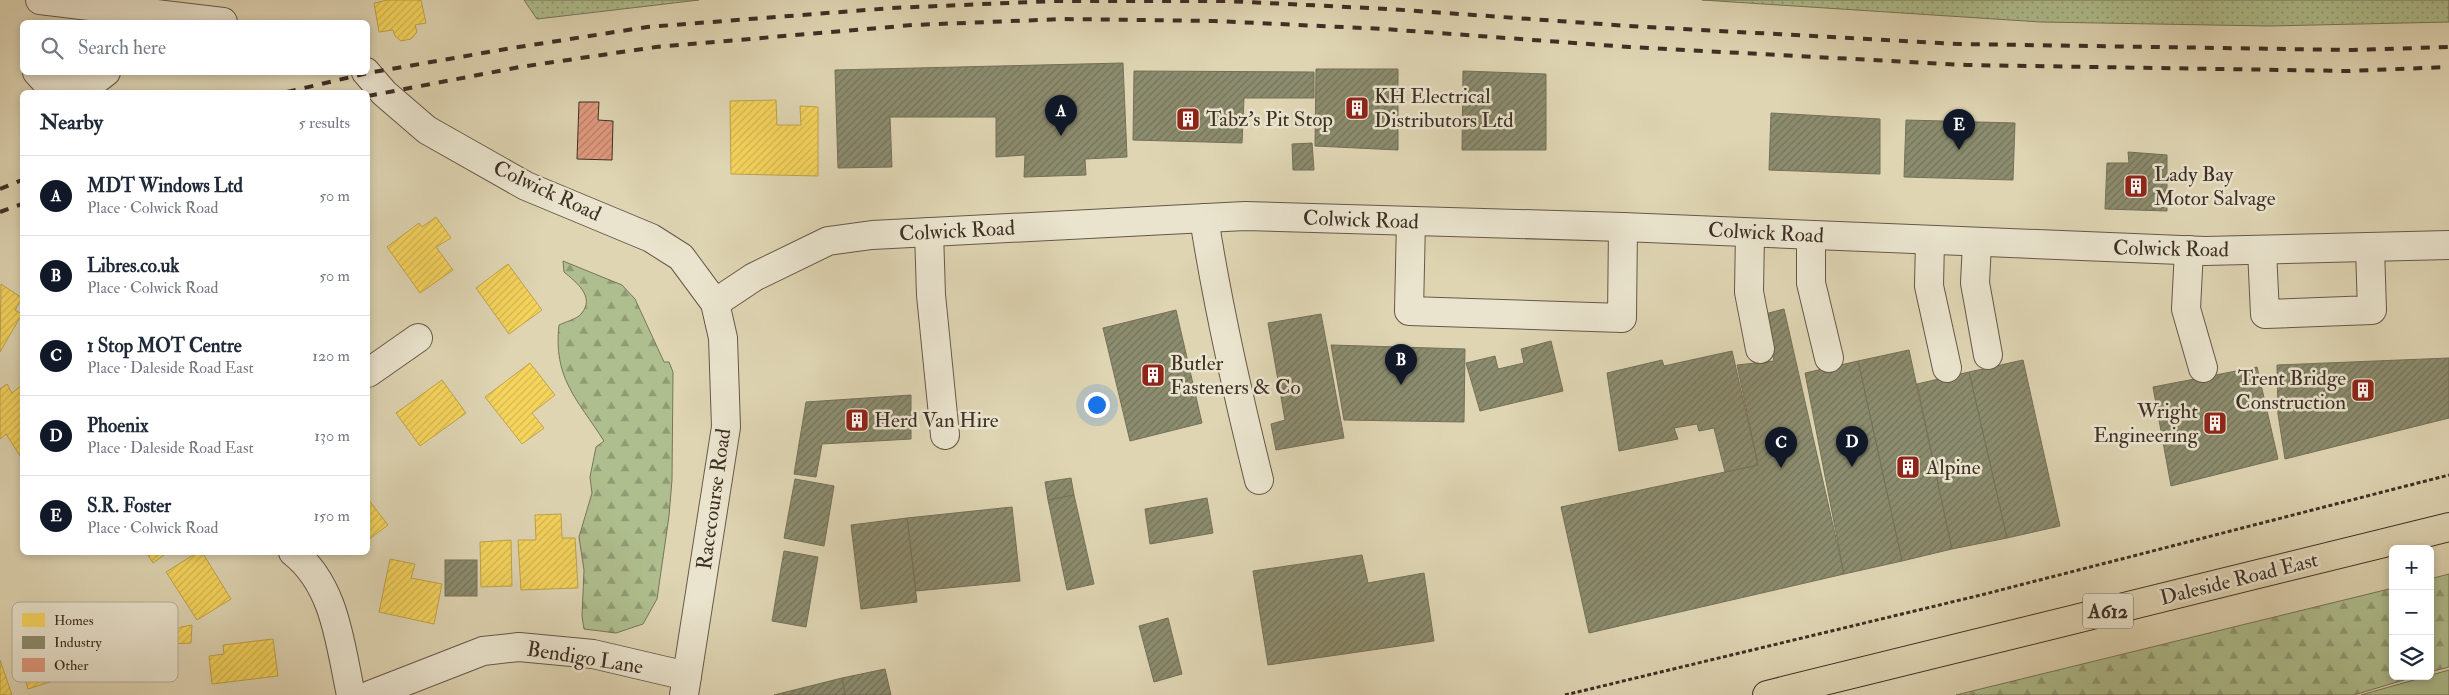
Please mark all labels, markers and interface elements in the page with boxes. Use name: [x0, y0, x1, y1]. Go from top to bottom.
search box: [20, 20, 370, 75]
icon: search: [38, 34, 66, 62]
text: Search here: [78, 36, 166, 60]
place label: KH Electrical Distributors Ltd: [1374, 83, 1514, 134]
pin: A: [1045, 95, 1077, 136]
building icon: KH Electrical Distributors Ltd: [1344, 95, 1370, 121]
building icon: Tabz's Pit Stop: [1175, 106, 1201, 132]
place label: Tabz's Pit Stop: [1206, 106, 1333, 133]
text: Nearby: [40, 109, 103, 136]
pin: E: [1943, 109, 1975, 150]
text: 5 results: [299, 113, 350, 133]
street label: Colwick Road: [489, 154, 606, 228]
place label: Lady Bay Motor Salvage: [2154, 161, 2276, 212]
building icon: Lady Bay Motor Salvage: [2123, 173, 2149, 199]
text: MDT Windows Ltd: [87, 174, 243, 198]
text: A: [51, 186, 61, 206]
text: 50 m: [319, 186, 350, 206]
text: Place · Colwick Road: [87, 198, 218, 218]
street label: Colwick Road: [1303, 204, 1420, 236]
street label: Colwick Road: [898, 214, 1016, 248]
street label: Colwick Road: [1707, 216, 1825, 250]
street label: Colwick Road: [2113, 234, 2230, 264]
text: Libres.co.uk: [87, 254, 179, 278]
text: B: [51, 266, 61, 286]
text: 50 m: [319, 266, 350, 286]
text: Place · Colwick Road: [87, 278, 218, 298]
text: 1 Stop MOT Centre: [87, 334, 242, 358]
pin: B: [1385, 344, 1417, 385]
text: C: [50, 346, 62, 366]
text: 120 m: [312, 346, 350, 366]
place label: Butler Fasteners & Co: [1170, 350, 1301, 401]
text: Place · Daleside Road East: [87, 358, 254, 378]
building icon: Butler Fasteners & Co: [1140, 362, 1166, 388]
place label: Trent Bridge Construction: [2235, 365, 2346, 416]
building icon: Trent Bridge Construction: [2350, 377, 2376, 403]
your location: [1084, 392, 1110, 418]
place label: Wright Engineering: [2093, 398, 2199, 449]
building icon: Herd Van Hire: [844, 407, 870, 433]
place label: Herd Van Hire: [874, 407, 999, 434]
building icon: Wright Engineering: [2202, 410, 2228, 436]
text: Phoenix: [87, 414, 148, 438]
text: D: [49, 426, 63, 446]
text: 130 m: [314, 426, 350, 446]
street label: Racecourse Road: [691, 426, 737, 571]
pin: D: [1836, 426, 1868, 467]
pin: C: [1765, 427, 1797, 468]
text: Place · Daleside Road East: [87, 438, 254, 458]
building icon: Alpine: [1895, 454, 1921, 480]
place label: Alpine: [1925, 454, 1981, 481]
text: S.R. Foster: [87, 494, 171, 518]
text: E: [50, 506, 62, 526]
text: 150 m: [313, 506, 350, 526]
text: Place · Colwick Road: [87, 518, 218, 538]
map controls: [2389, 545, 2434, 680]
button: +: [2389, 545, 2434, 590]
street label: Daleside Road East: [2157, 546, 2321, 612]
button: −: [2389, 590, 2434, 635]
road number: A612: [2083, 594, 2133, 628]
legend: [12, 602, 178, 682]
text: Homes: [54, 612, 94, 629]
text: Industry: [54, 634, 103, 652]
street label: Bendigo Lane: [525, 635, 645, 681]
button: layers: [2389, 635, 2434, 680]
text: Other: [54, 657, 89, 674]

